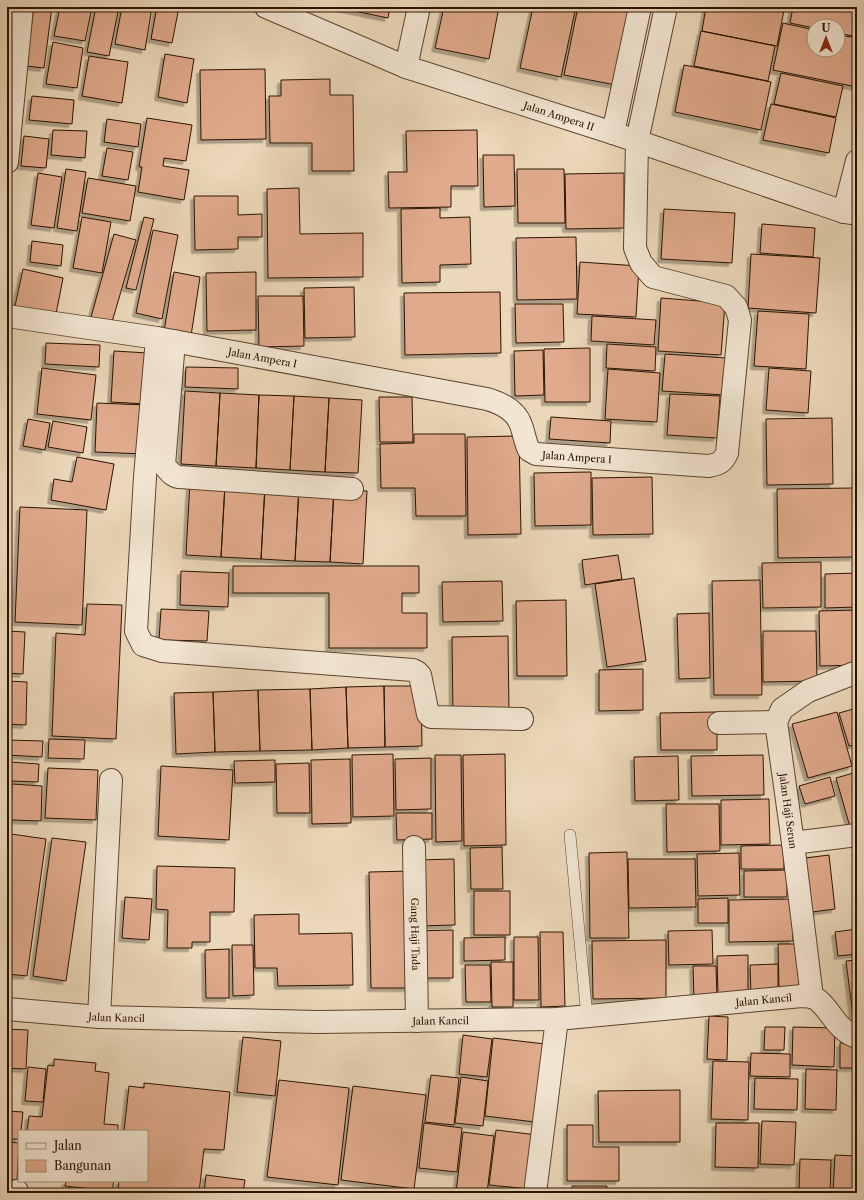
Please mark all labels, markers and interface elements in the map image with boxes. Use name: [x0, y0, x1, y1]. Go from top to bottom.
north arrow: [806, 18, 846, 58]
text: U: [822, 21, 831, 35]
street label: Jalan Ampera II: [520, 98, 596, 133]
street label: Jalan Ampera I: [225, 344, 298, 370]
street label: Jalan Ampera I: [540, 448, 612, 466]
street label: Jalan Haji Serun: [776, 770, 800, 850]
street label: Gang Haji Tada: [408, 897, 423, 971]
street label: Jalan Kancil: [733, 990, 792, 1009]
street label: Jalan Kancil: [86, 1009, 145, 1025]
street label: Jalan Kancil: [410, 1014, 469, 1027]
legend: [18, 1130, 148, 1182]
text: Jalan: [52, 1138, 82, 1153]
text: Bangunan: [54, 1158, 112, 1173]

